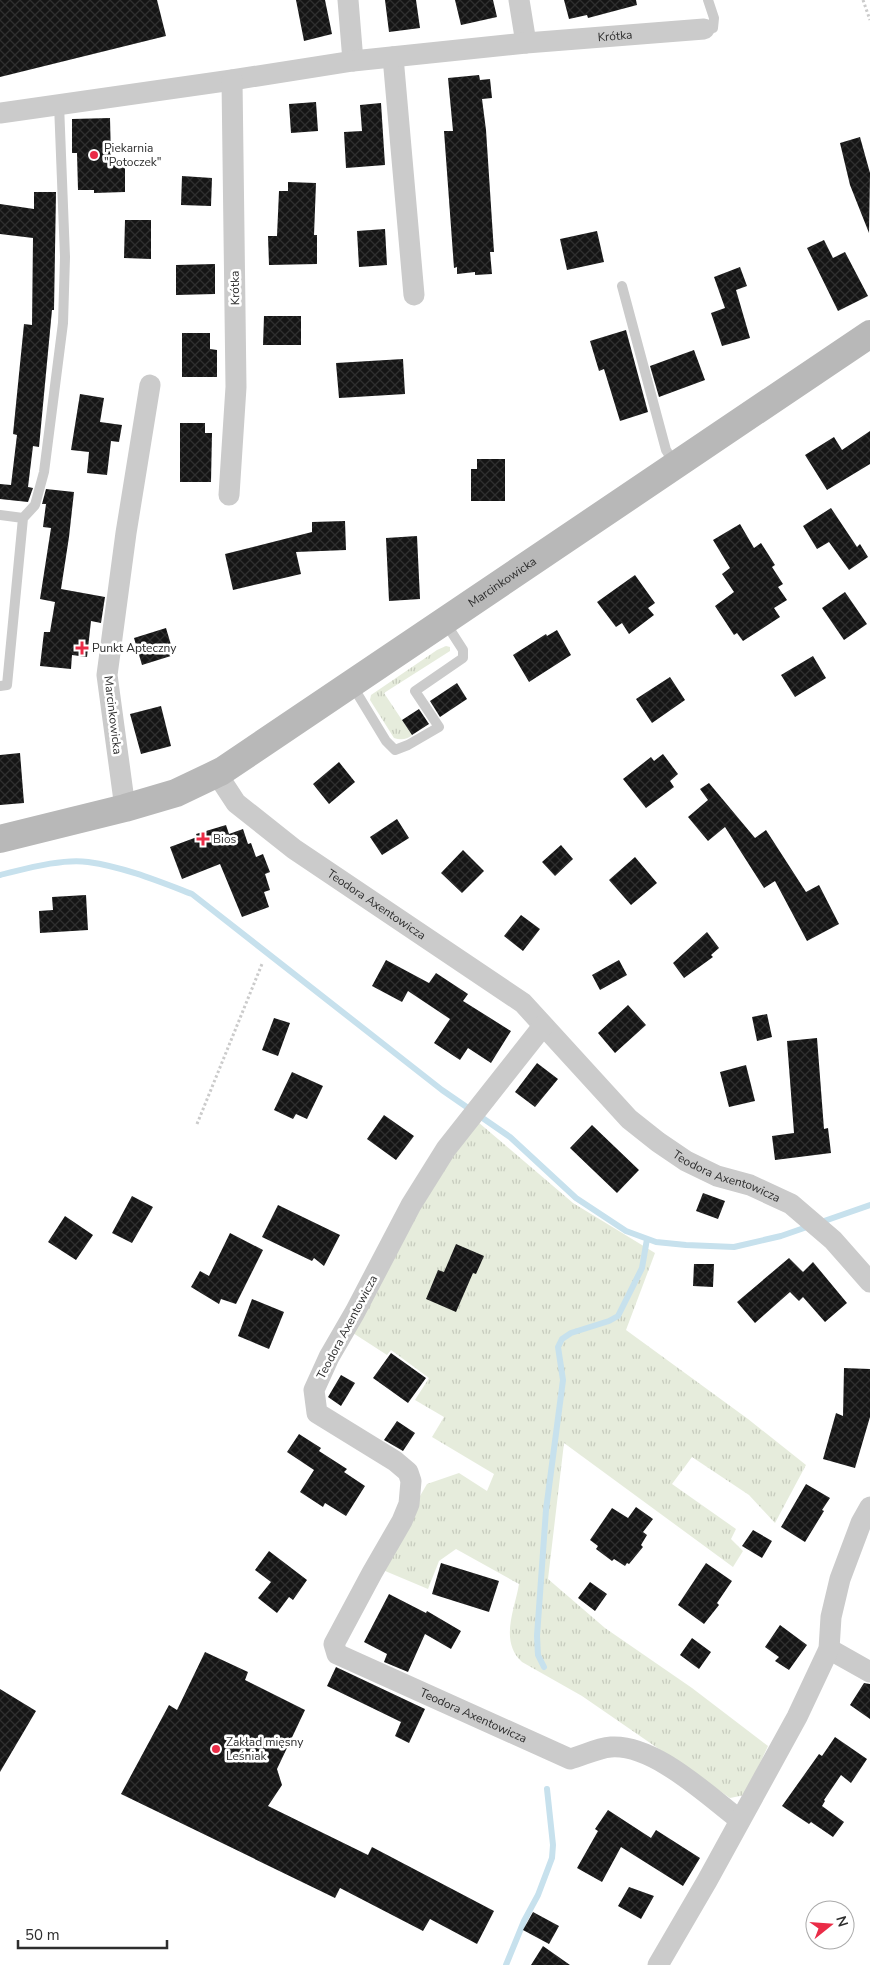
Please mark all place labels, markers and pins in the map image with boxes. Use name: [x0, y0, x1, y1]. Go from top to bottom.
place label: Piekarnia "Potoczek": [104, 140, 162, 170]
marker: Piekarnia "Potoczek": [88, 149, 100, 161]
place label: Punkt Apteczny: [92, 640, 177, 656]
marker: Punkt Apteczny: [76, 642, 88, 654]
place label: Bios: [213, 831, 237, 847]
marker: Bios: [197, 833, 209, 845]
place label: Zakład mięsny Leśniak: [226, 1734, 304, 1764]
marker: Zakład mięsny Leśniak: [210, 1743, 222, 1755]

